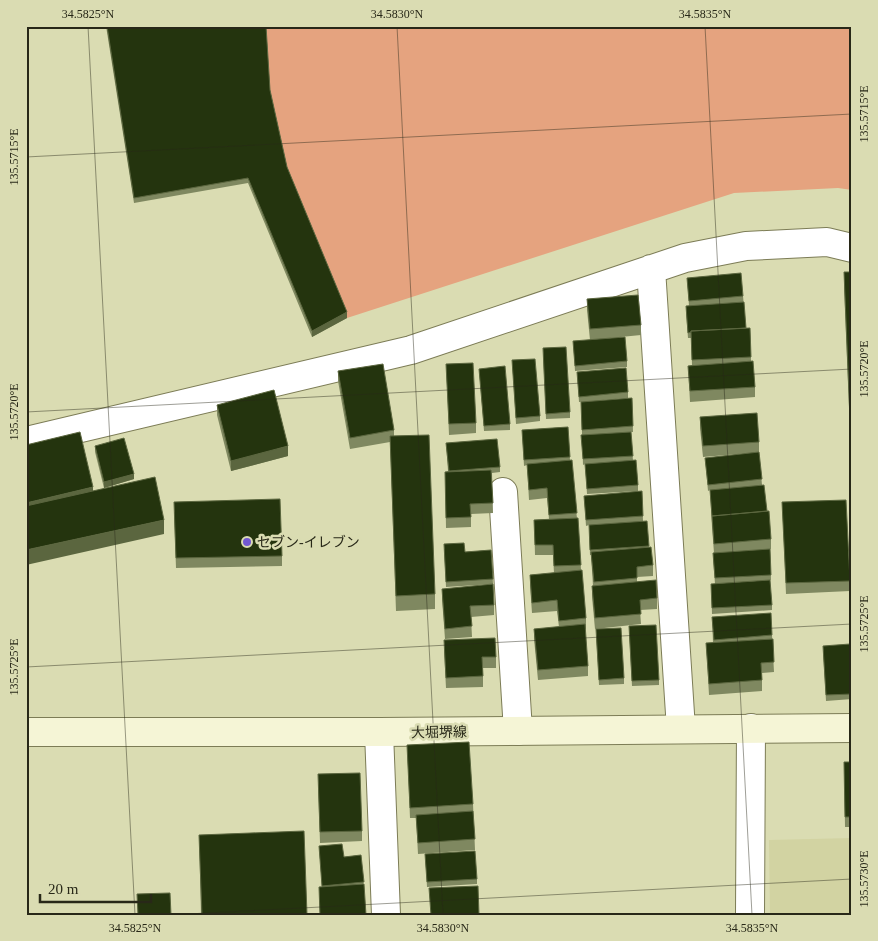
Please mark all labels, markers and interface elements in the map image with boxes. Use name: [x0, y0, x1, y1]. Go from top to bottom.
text: 34.5825°N: [62, 7, 115, 21]
text: 34.5830°N: [371, 7, 424, 21]
text: 34.5835°N: [679, 7, 732, 21]
text: 135.5715°E: [857, 85, 871, 143]
text: 135.5715°E: [7, 128, 21, 186]
text: 135.5720°E: [857, 340, 871, 398]
text: 135.5720°E: [7, 383, 21, 441]
place label: セブン-イレブン: [257, 534, 360, 550]
marker: セブン-イレブン: [241, 536, 253, 548]
text: 135.5725°E: [857, 595, 871, 653]
text: 135.5725°E: [7, 638, 21, 696]
street label: 大堀堺線: [411, 725, 467, 740]
text: 135.5730°E: [857, 850, 871, 908]
scale bar: [40, 871, 151, 903]
text: 20 m: [48, 881, 79, 897]
text: 34.5825°N: [109, 921, 162, 935]
text: 34.5830°N: [417, 921, 470, 935]
text: 34.5835°N: [726, 921, 779, 935]

